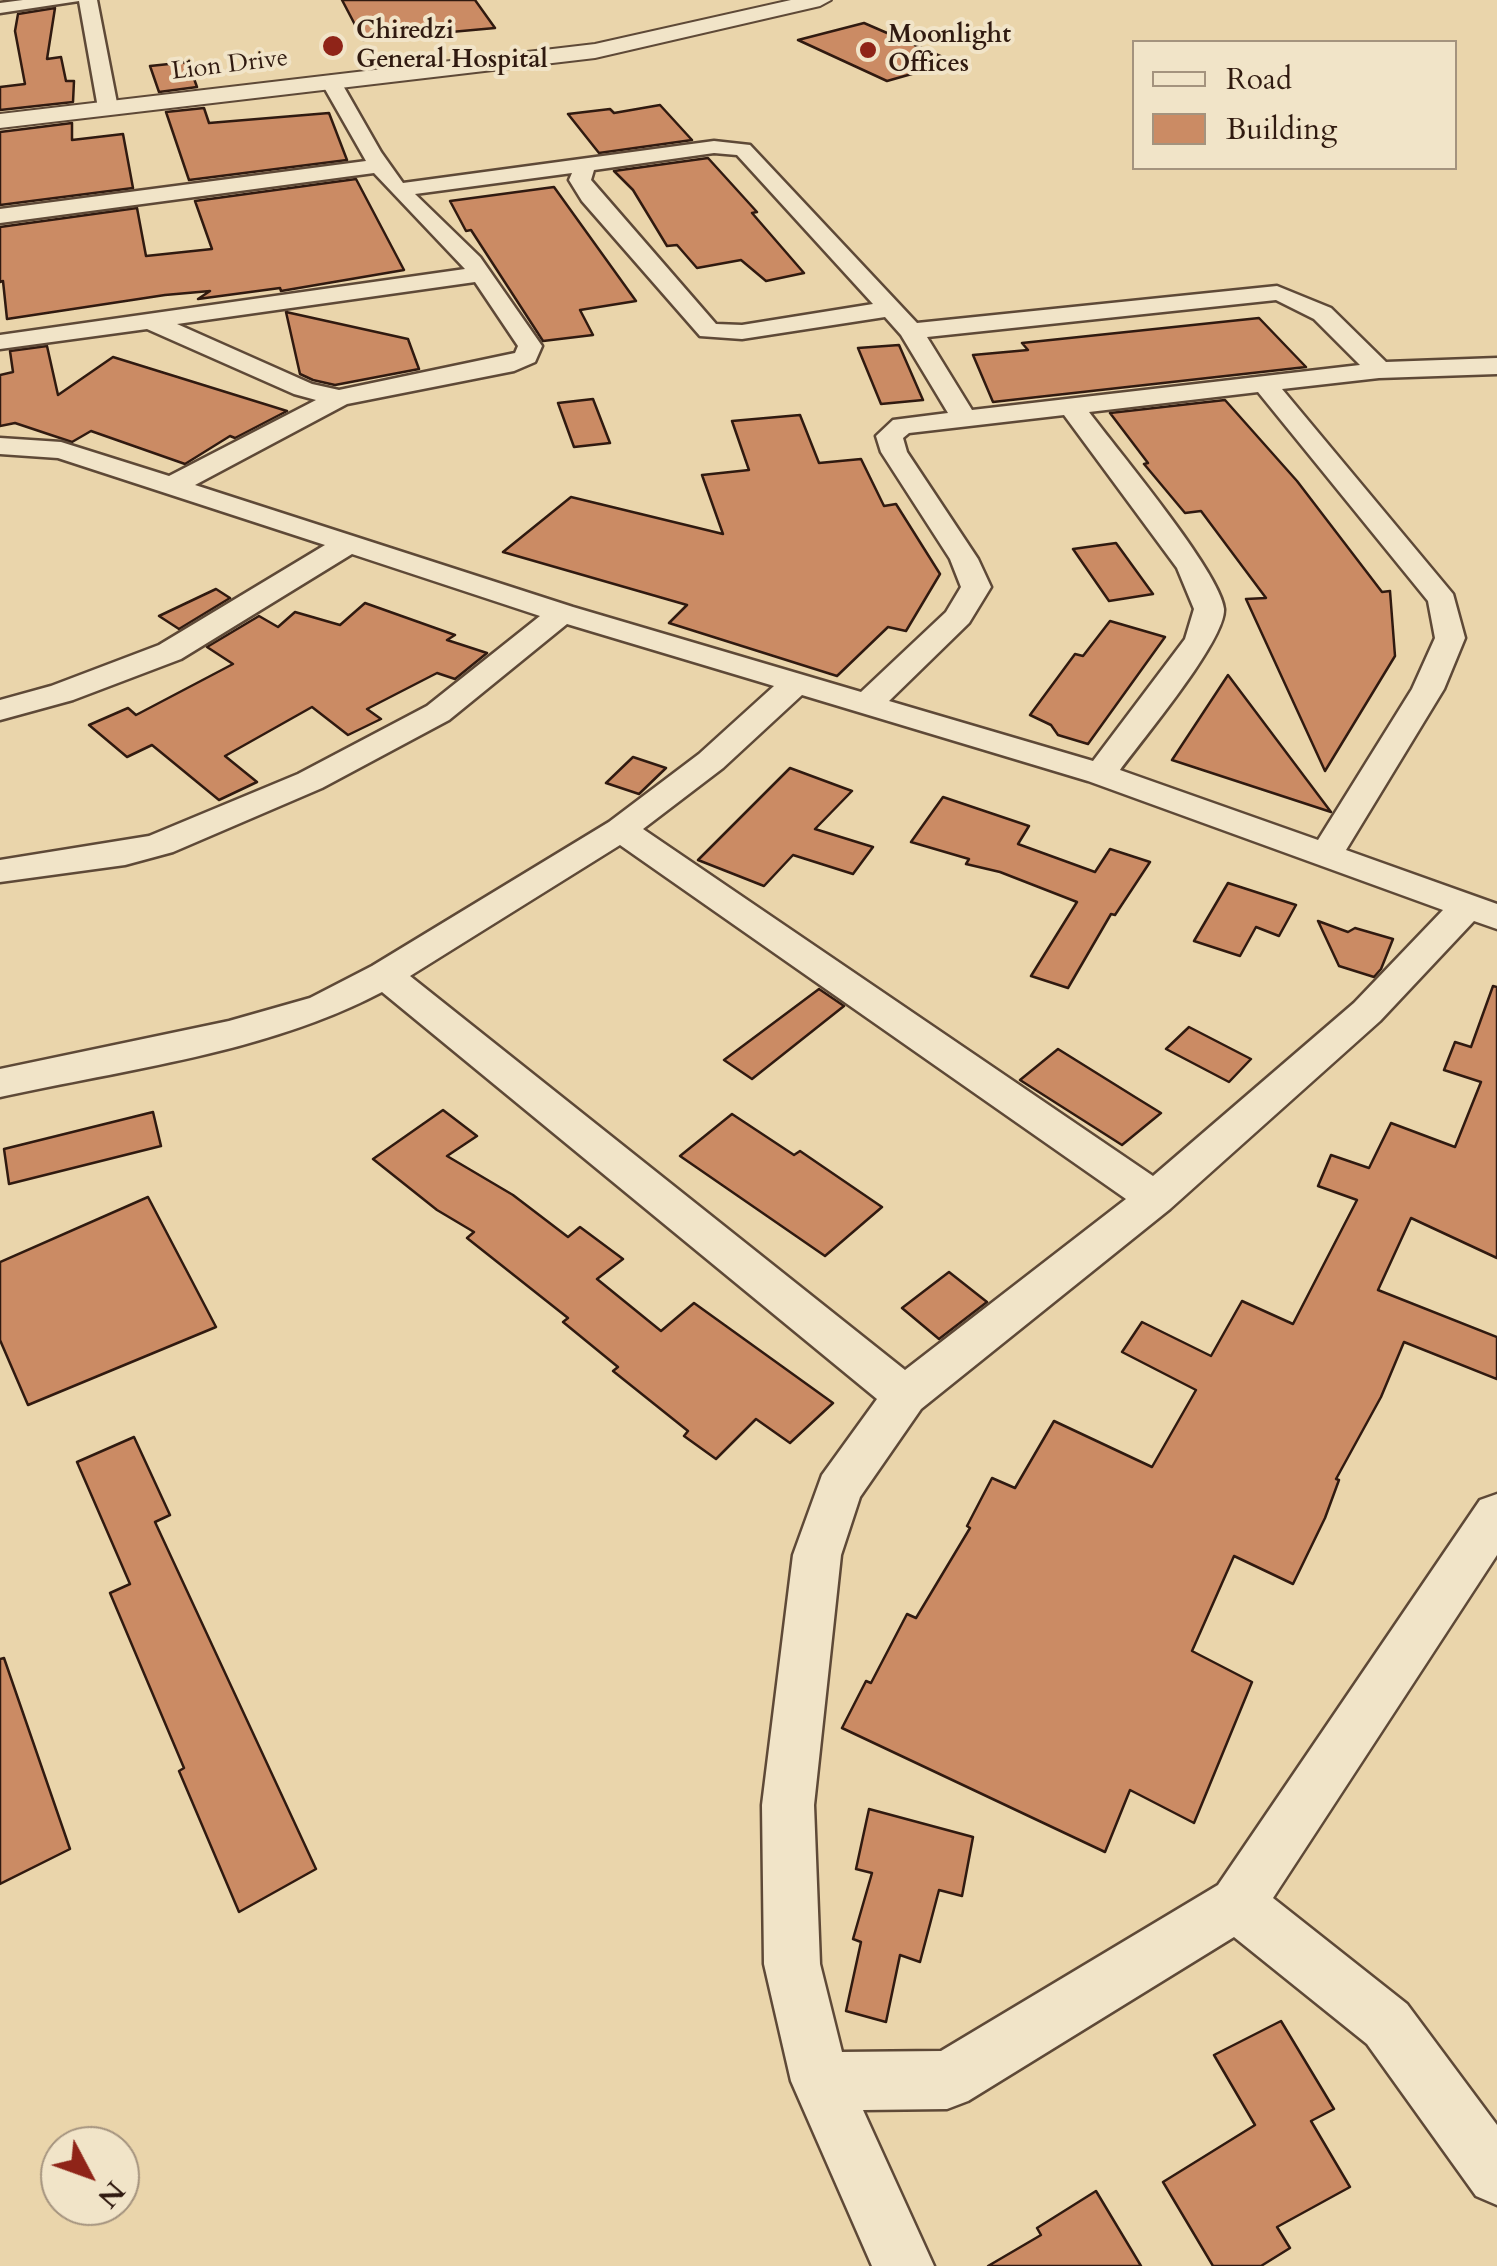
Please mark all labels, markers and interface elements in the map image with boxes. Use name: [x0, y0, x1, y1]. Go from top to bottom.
place label: Chiredzi General Hospital: [356, 17, 548, 76]
place label: Moonlight Offices: [888, 21, 1011, 80]
marker: Chiredzi General Hospital: [320, 33, 346, 59]
marker: Moonlight Offices: [857, 39, 879, 61]
legend: [1132, 40, 1457, 170]
street label: Lion Drive: [170, 44, 290, 88]
text: Road: [1226, 59, 1292, 100]
text: Building: [1226, 109, 1337, 150]
north arrow: [40, 2126, 140, 2226]
text: N: [89, 2173, 133, 2216]

